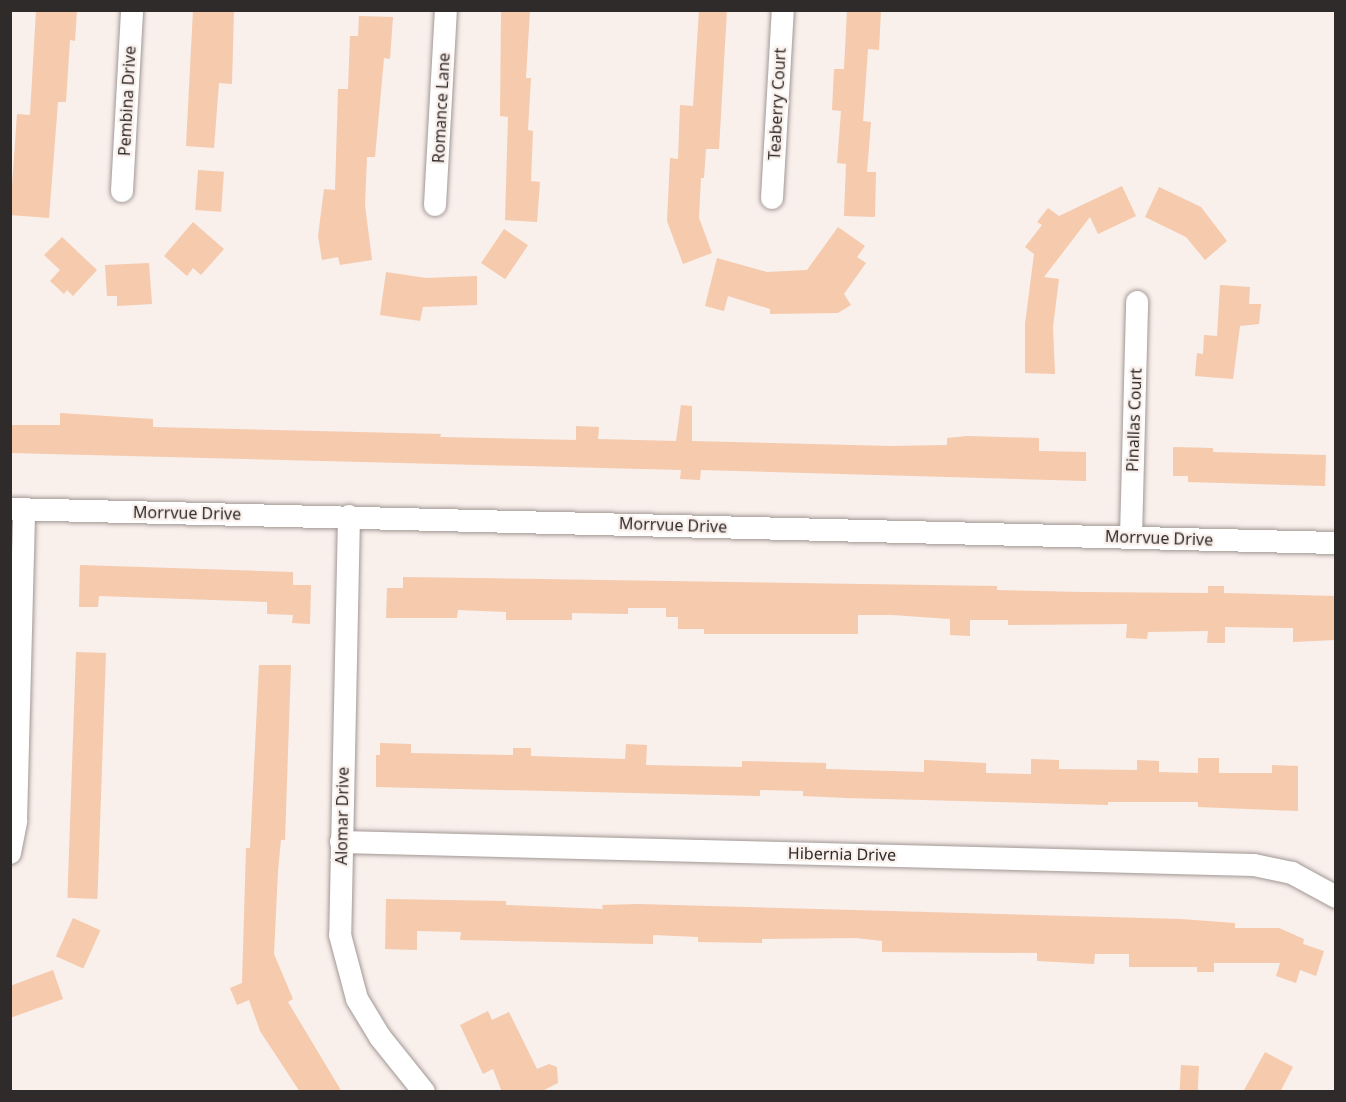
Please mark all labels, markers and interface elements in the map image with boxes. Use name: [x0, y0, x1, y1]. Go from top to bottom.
street label: Pembina Drive: [115, 45, 139, 157]
street label: Teaberry Court: [764, 47, 790, 161]
street label: Romance Lane: [429, 52, 453, 164]
street label: Pinallas Court: [1123, 368, 1145, 472]
street label: Morrvue Drive: [133, 502, 241, 524]
street label: Morrvue Drive: [619, 514, 727, 536]
street label: Morrvue Drive: [1105, 527, 1213, 549]
street label: Alomar Drive: [332, 767, 352, 865]
street label: Hibernia Drive: [788, 843, 896, 865]

